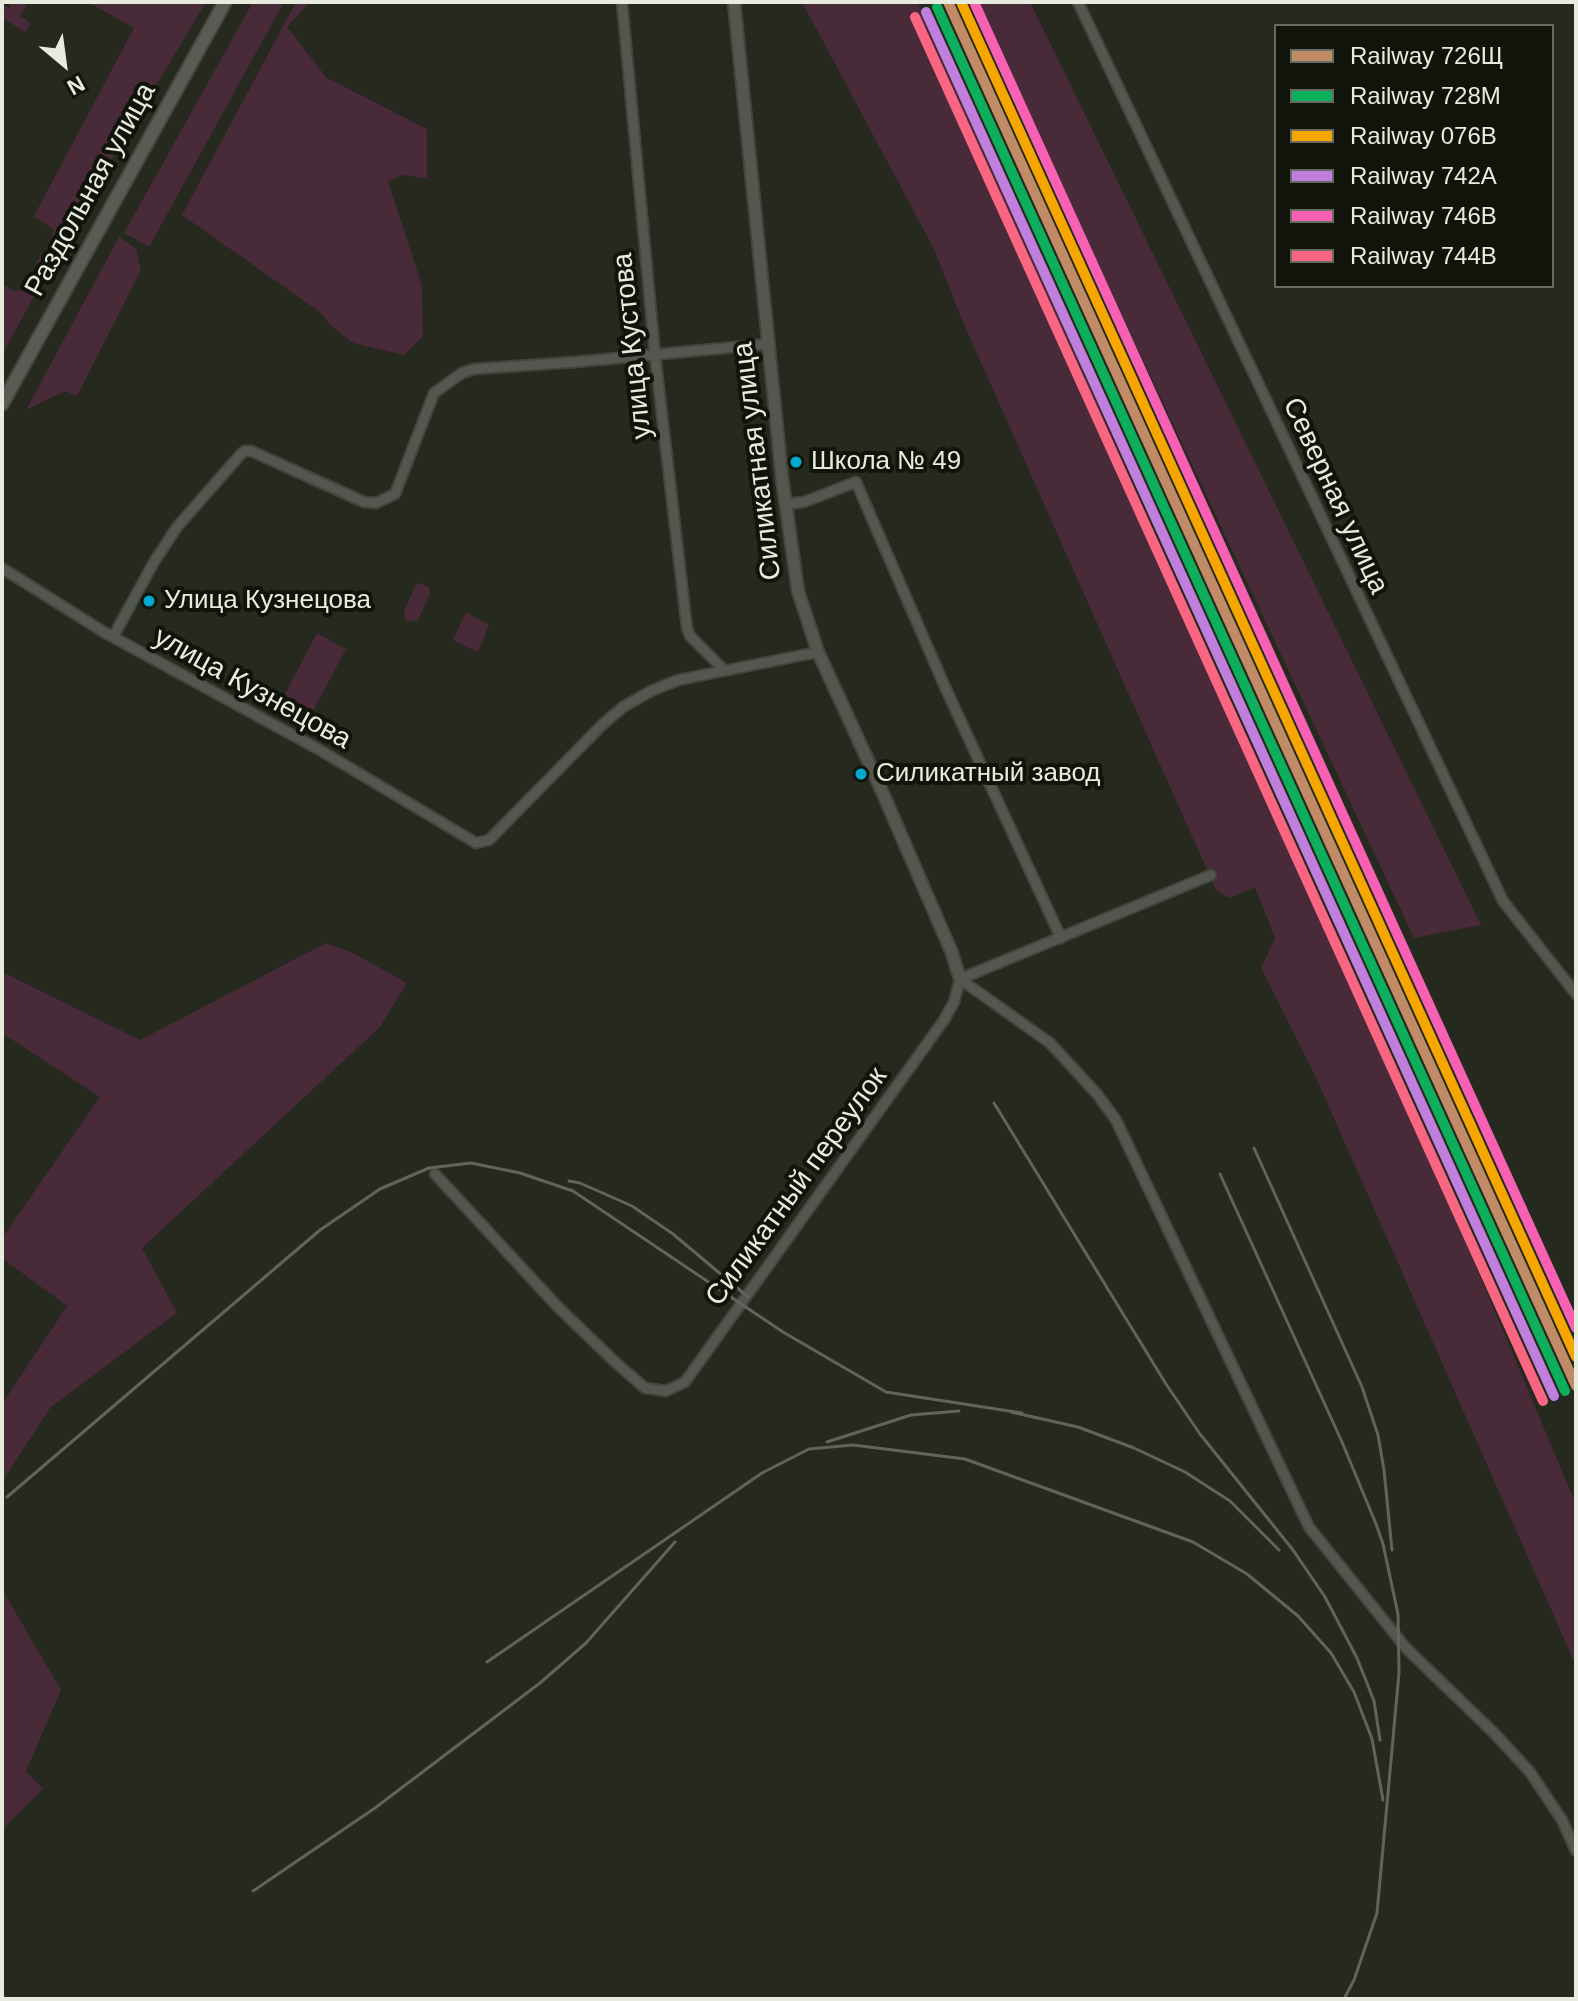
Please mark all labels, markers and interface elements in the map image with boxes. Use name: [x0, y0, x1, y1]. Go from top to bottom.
north arrow: [24, 24, 104, 104]
legend: [1274, 24, 1554, 288]
text: Railway 726Щ: [1350, 42, 1503, 69]
text: N: [63, 71, 89, 100]
street label: Раздольная улица: [19, 78, 163, 302]
text: Railway 728М: [1350, 82, 1501, 109]
text: Railway 076В: [1350, 122, 1497, 149]
text: Railway 742А: [1350, 162, 1497, 189]
text: Railway 746В: [1350, 202, 1497, 229]
text: Railway 744В: [1350, 242, 1497, 269]
street label: улица Кустова: [607, 251, 659, 441]
street label: Силикатная улица: [727, 340, 789, 582]
street label: Северная улица: [1275, 393, 1395, 599]
place label: Школа № 49: [811, 446, 961, 478]
marker: Школа № 49: [788, 454, 804, 470]
place label: Улица Кузнецова: [164, 585, 371, 617]
marker: Улица Кузнецова: [141, 593, 157, 609]
street label: улица Кузнецова: [147, 621, 357, 757]
place label: Силикатный завод: [876, 758, 1100, 790]
marker: Силикатный завод: [853, 766, 869, 782]
street label: Силикатный переулок: [699, 1061, 895, 1313]

